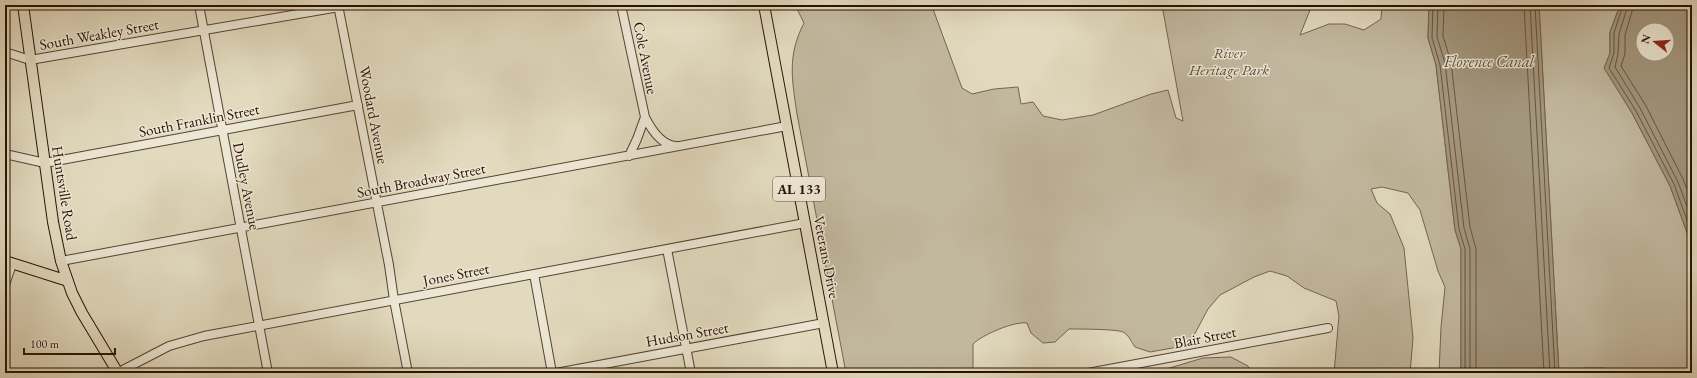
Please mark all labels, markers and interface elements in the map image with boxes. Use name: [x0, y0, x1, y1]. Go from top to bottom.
street label: South Weakley Street: [38, 14, 160, 54]
street label: Cole Avenue: [630, 20, 662, 96]
north arrow: [1635, 22, 1675, 62]
text: N: [1637, 33, 1653, 45]
park label: River Heritage Park: [1188, 43, 1269, 79]
water label: Florence Canal: [1443, 51, 1535, 72]
street label: Woodard Avenue: [355, 64, 393, 166]
street label: South Franklin Street: [137, 99, 261, 141]
street label: Dudley Avenue: [229, 141, 265, 232]
street label: Huntsville Road: [48, 144, 82, 242]
street label: South Broadway Street: [355, 158, 487, 202]
road number: AL 133: [773, 177, 825, 201]
street label: Veterans Drive: [810, 214, 844, 300]
street label: Jones Street: [419, 258, 491, 290]
street label: Hudson Street: [644, 317, 730, 351]
street label: Blair Street: [1172, 322, 1238, 352]
scale bar: [24, 330, 115, 356]
text: 100 m: [30, 336, 60, 352]

